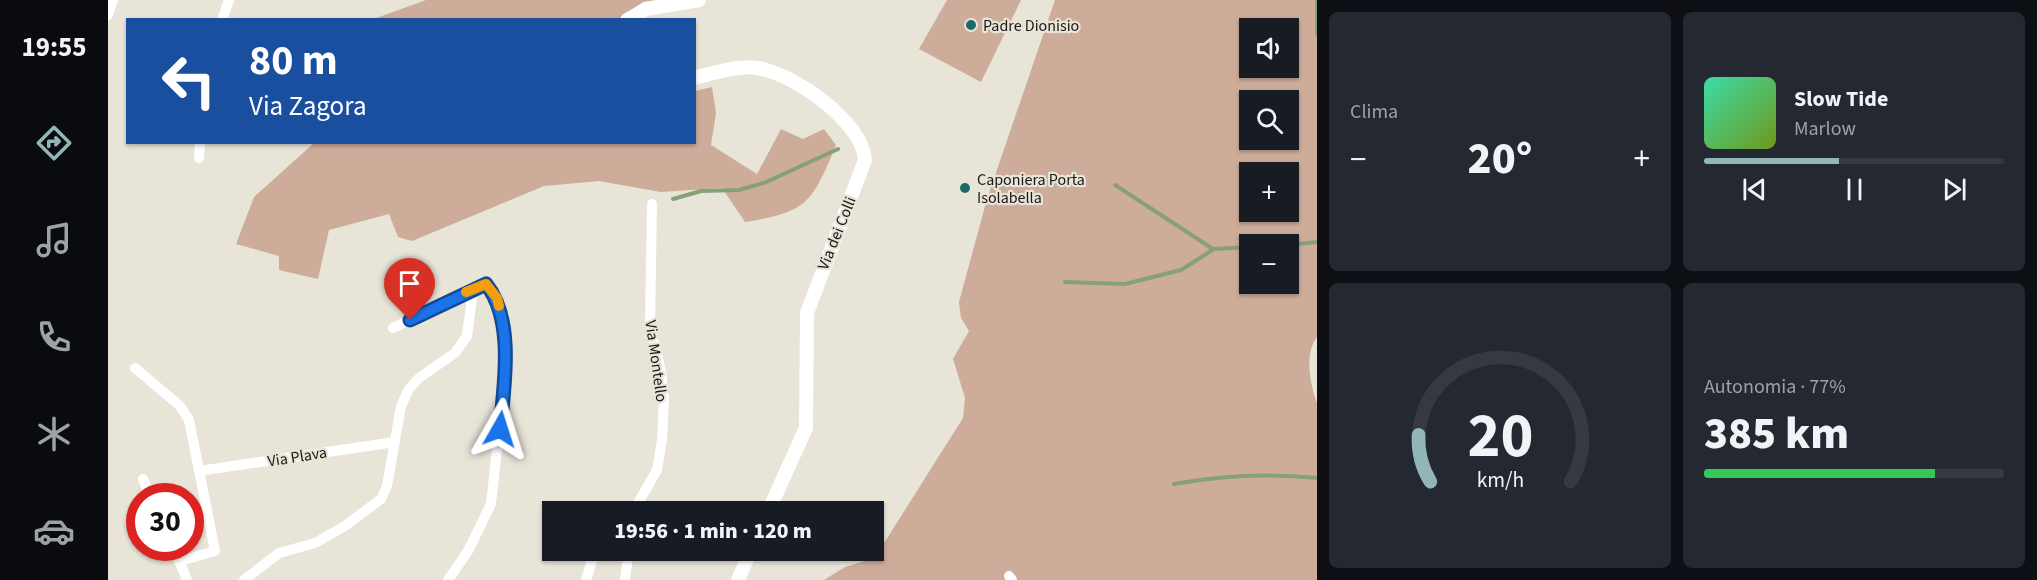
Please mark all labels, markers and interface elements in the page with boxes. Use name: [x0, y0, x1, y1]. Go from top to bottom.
place label: Padre Dionisio: [983, 15, 1079, 37]
marker: Padre Dionisio: [964, 18, 978, 32]
map controls: [1239, 18, 1299, 294]
button: sound: [1239, 18, 1299, 78]
text: 19:55: [21, 28, 87, 67]
text: 80 m: [249, 31, 338, 91]
icon: left: [150, 42, 228, 120]
text: Slow Tide: [1794, 83, 1888, 115]
text: Via Zagora: [249, 87, 367, 126]
button: search: [1239, 90, 1299, 150]
text: Clima: [1350, 98, 1398, 126]
text: Marlow: [1794, 115, 1856, 143]
icon: directions: [33, 122, 75, 164]
text: 20°: [1468, 127, 1532, 191]
text: −: [1350, 136, 1366, 183]
text: +: [1634, 136, 1650, 183]
button: +: [1239, 162, 1299, 222]
place label: Caponiera Porta Isolabella: [977, 169, 1085, 209]
icon: previous: [1738, 173, 1771, 206]
icon: pause: [1838, 173, 1871, 206]
icon: next: [1938, 173, 1971, 206]
marker: Caponiera Porta Isolabella: [958, 181, 972, 195]
street label: Via dei Colli: [812, 193, 862, 273]
icon: music: [33, 219, 75, 261]
button: −: [1239, 234, 1299, 294]
pin: [384, 258, 435, 320]
icon: arrive: [393, 267, 426, 300]
icon: phone: [33, 316, 75, 358]
street label: Via Montello: [639, 319, 673, 404]
text: Autonomia · 77%: [1704, 373, 1846, 401]
text: 20: [1467, 392, 1533, 481]
position arrow: [468, 397, 532, 461]
text: 385 km: [1704, 402, 1849, 466]
icon: climate: [33, 413, 75, 455]
street label: Via Plava: [266, 441, 328, 473]
text: km/h: [1476, 466, 1524, 497]
speed limit sign: 30: [126, 483, 204, 561]
icon: car: [33, 510, 75, 552]
text: 19:56 · 1 min · 120 m: [614, 515, 812, 547]

